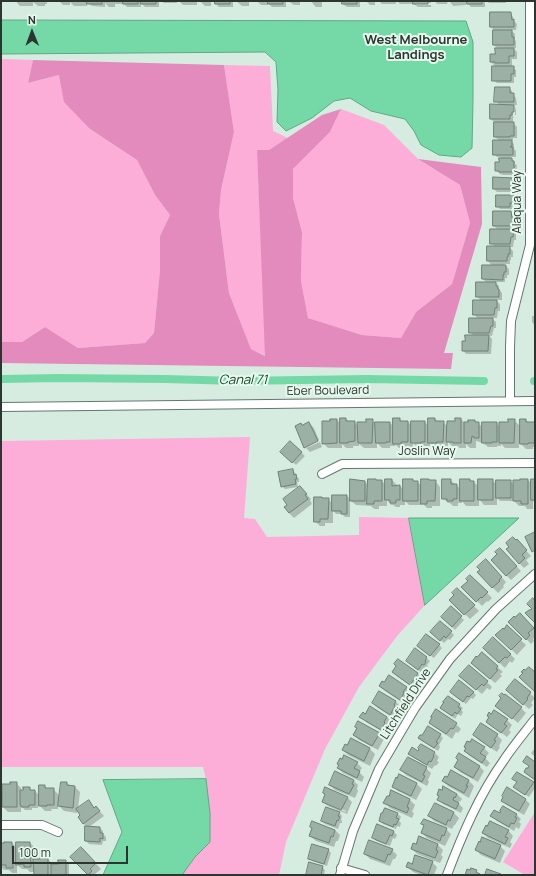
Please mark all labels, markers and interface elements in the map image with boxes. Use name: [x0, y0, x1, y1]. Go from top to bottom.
north arrow: [12, 12, 52, 52]
text: N: [28, 12, 36, 27]
district label: West Melbourne Landings: [365, 32, 467, 63]
street label: Alaqua Way: [511, 170, 525, 234]
water label: Canal 71: [219, 372, 267, 388]
street label: Eber Boulevard: [287, 383, 369, 399]
street label: Joslin Way: [398, 445, 456, 459]
street label: Litchfield Drive: [378, 666, 434, 742]
scale bar: [14, 838, 130, 864]
text: 100 m: [19, 844, 51, 861]

